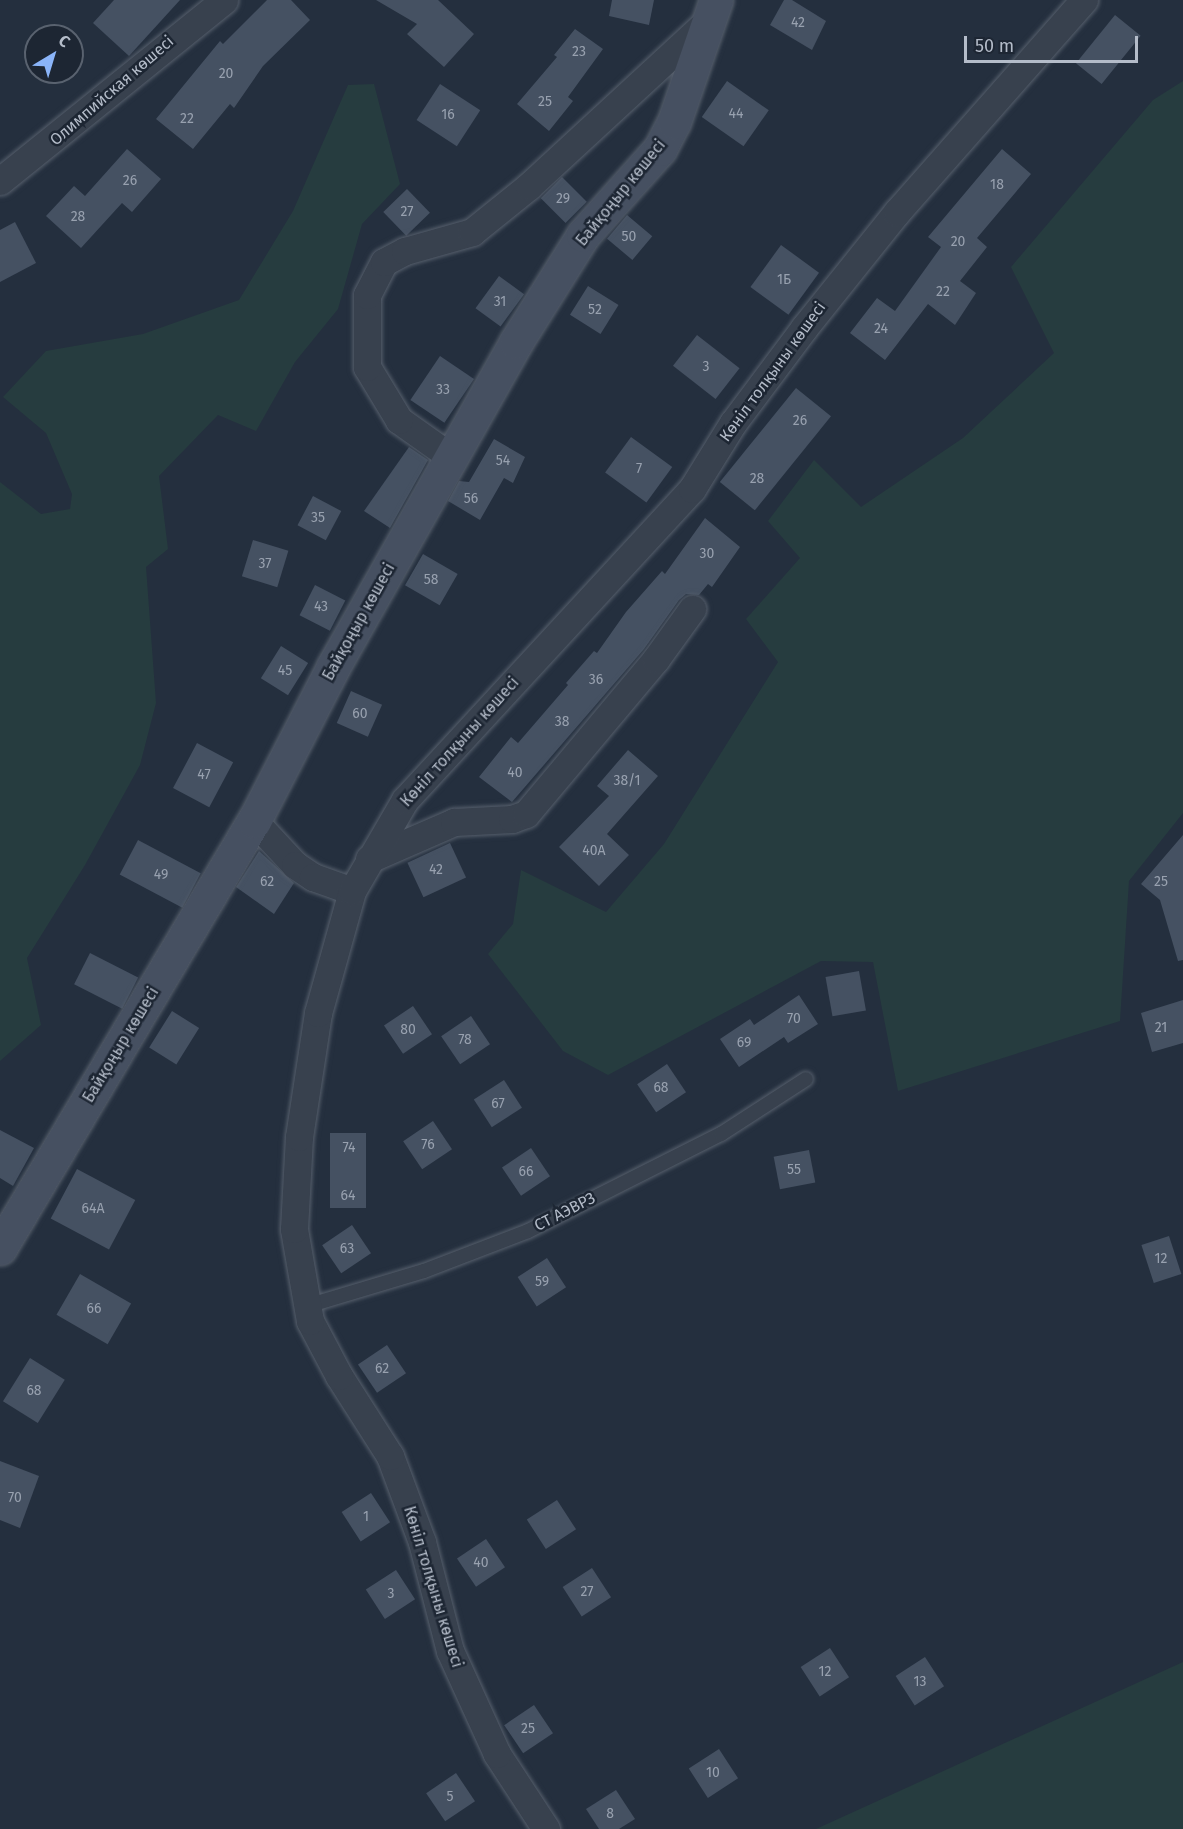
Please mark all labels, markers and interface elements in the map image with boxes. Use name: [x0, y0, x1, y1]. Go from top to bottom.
house number: 42: [791, 15, 805, 31]
north arrow: [24, 24, 84, 84]
scale bar: [967, 24, 1141, 62]
text: С: [55, 31, 74, 51]
street label: Олимпийская көшесі: [46, 32, 178, 150]
text: 50 m: [975, 35, 1014, 57]
house number: 23: [572, 44, 586, 60]
house number: 20: [219, 66, 233, 82]
house number: 25: [538, 94, 552, 110]
house number: 44: [729, 106, 743, 122]
house number: 16: [441, 107, 455, 123]
house number: 22: [180, 111, 194, 127]
street label: Байқоңыр көшесі: [572, 136, 670, 250]
house number: 26: [123, 173, 137, 189]
house number: 18: [990, 177, 1004, 193]
house number: 29: [556, 191, 570, 207]
house number: 27: [400, 204, 414, 220]
house number: 28: [71, 209, 85, 225]
house number: 50: [622, 229, 636, 245]
house number: 20: [951, 234, 965, 250]
house number: 1Б: [777, 272, 791, 288]
house number: 22: [936, 284, 950, 300]
house number: 31: [494, 294, 506, 310]
street label: Көніл толқыны көшесі: [716, 298, 830, 446]
house number: 52: [588, 302, 602, 318]
house number: 24: [874, 321, 888, 337]
house number: 3: [703, 359, 709, 375]
house number: 33: [436, 382, 450, 398]
house number: 26: [793, 413, 807, 429]
house number: 54: [496, 453, 510, 469]
house number: 7: [636, 461, 642, 477]
house number: 28: [750, 471, 764, 487]
house number: 56: [464, 491, 478, 507]
house number: 35: [311, 510, 325, 526]
house number: 30: [700, 546, 714, 562]
house number: 37: [258, 556, 272, 572]
street label: Байқоңыр көшесі: [319, 560, 399, 684]
house number: 58: [424, 572, 438, 588]
house number: 43: [314, 599, 328, 615]
house number: 45: [278, 663, 292, 679]
house number: 36: [589, 672, 603, 688]
street label: Көніл толқыны көшесі: [397, 673, 523, 811]
house number: 60: [352, 706, 368, 722]
house number: 38: [555, 714, 569, 730]
house number: 40: [507, 765, 523, 781]
house number: 47: [197, 767, 211, 783]
house number: 38/1: [613, 773, 641, 789]
house number: 40А: [582, 843, 606, 859]
house number: 42: [429, 862, 443, 878]
house number: 49: [154, 867, 168, 883]
house number: 62: [260, 874, 274, 890]
house number: 25: [1154, 874, 1168, 890]
street label: Байқоңыр көшесі: [79, 984, 163, 1106]
house number: 70: [787, 1011, 801, 1027]
house number: 21: [1155, 1020, 1167, 1036]
house number: 80: [400, 1022, 416, 1038]
house number: 78: [458, 1032, 472, 1048]
house number: 69: [737, 1035, 751, 1051]
house number: 68: [653, 1080, 669, 1096]
house number: 67: [491, 1096, 505, 1112]
house number: 76: [421, 1137, 435, 1153]
house number: 74: [342, 1140, 356, 1156]
house number: 55: [787, 1162, 801, 1178]
house number: 66: [519, 1164, 533, 1180]
house number: 64: [341, 1188, 355, 1204]
street label: СТ АЭВРЗ: [531, 1189, 599, 1235]
house number: 64А: [82, 1201, 104, 1217]
house number: 63: [340, 1241, 354, 1257]
house number: 12: [1155, 1251, 1167, 1267]
house number: 59: [535, 1274, 549, 1290]
house number: 66: [87, 1301, 101, 1317]
house number: 62: [375, 1361, 389, 1377]
house number: 68: [26, 1383, 42, 1399]
house number: 70: [8, 1490, 22, 1506]
street label: Көніл толқыны көшесі: [399, 1504, 467, 1670]
house number: 1: [363, 1509, 369, 1525]
house number: 40: [473, 1555, 489, 1571]
house number: 27: [580, 1584, 594, 1600]
house number: 3: [388, 1586, 394, 1602]
house number: 12: [819, 1664, 831, 1680]
house number: 13: [913, 1674, 927, 1690]
house number: 25: [521, 1721, 535, 1737]
house number: 10: [706, 1765, 720, 1781]
house number: 5: [446, 1789, 454, 1805]
house number: 8: [606, 1806, 614, 1822]

